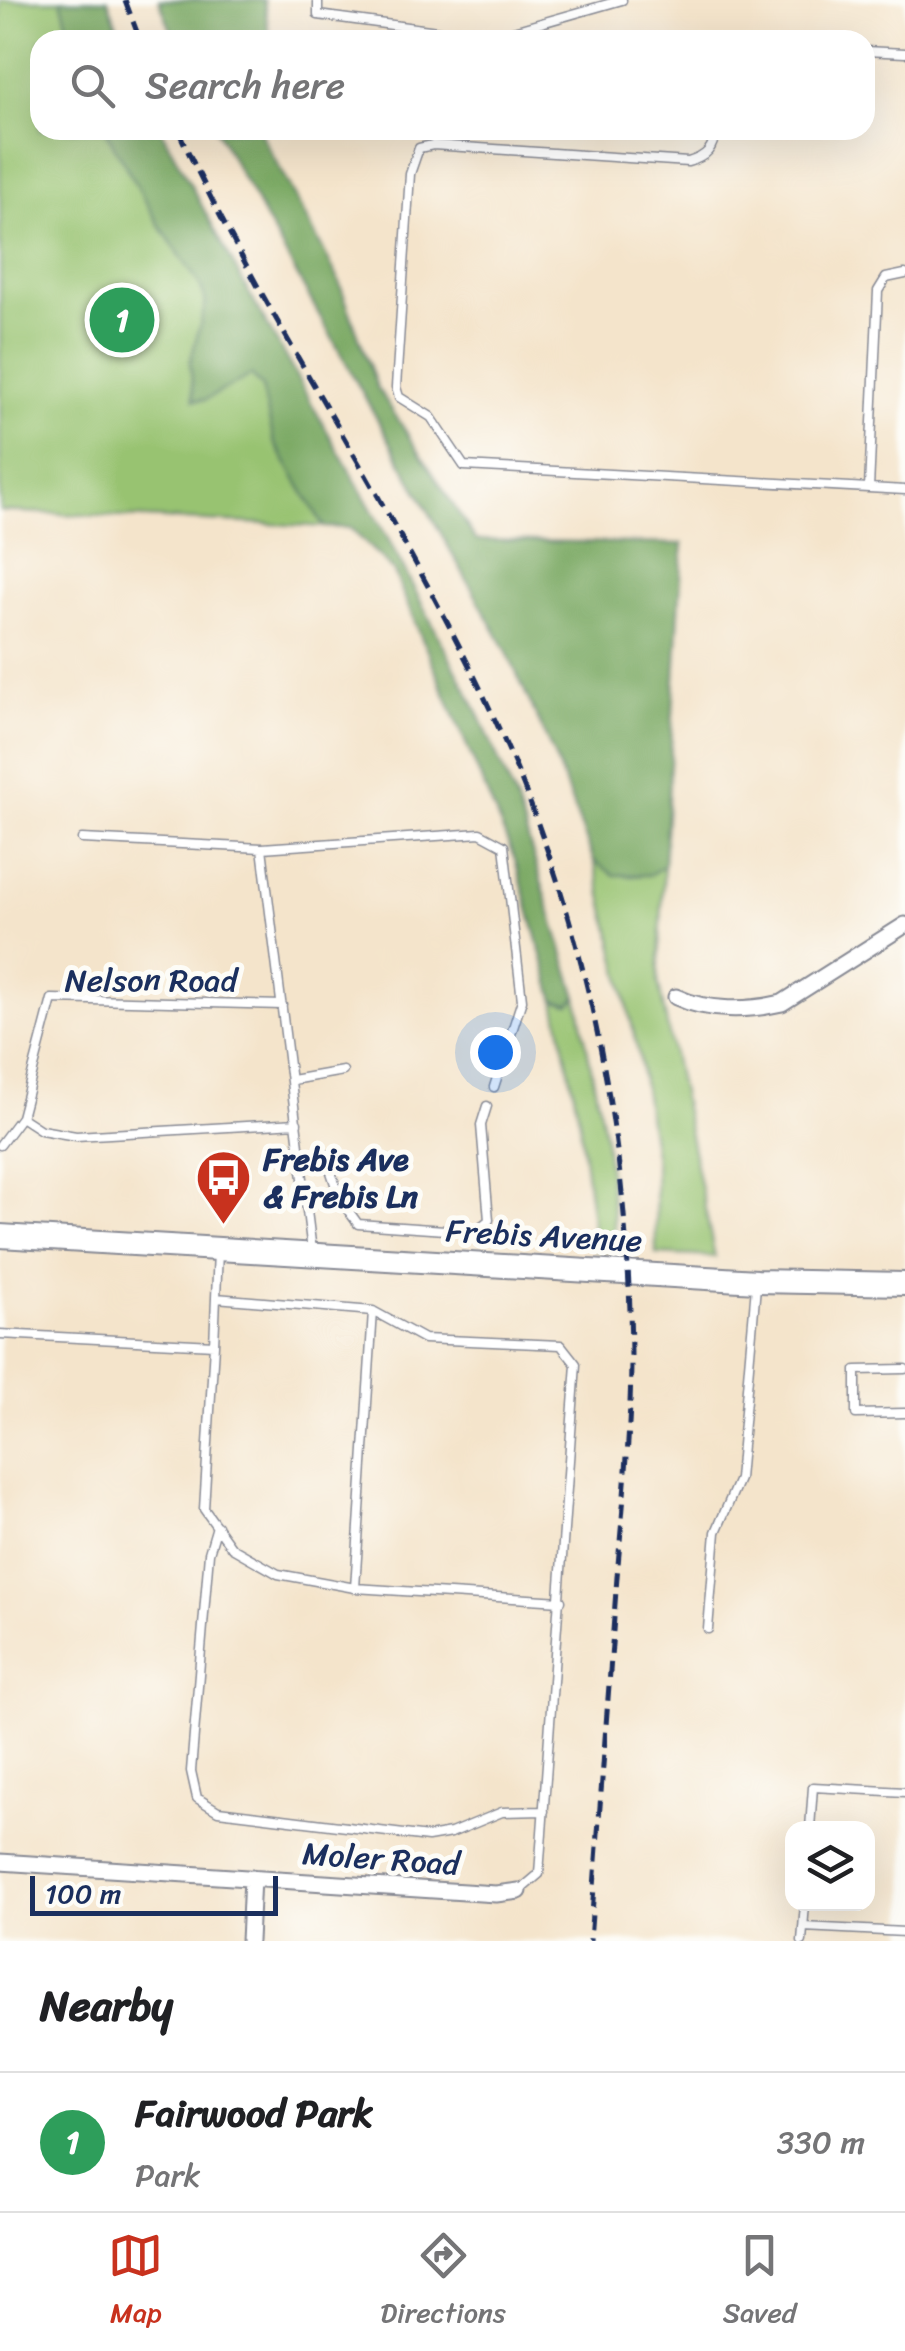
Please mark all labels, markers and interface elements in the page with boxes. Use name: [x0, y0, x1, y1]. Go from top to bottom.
search box: [30, 30, 875, 140]
text: Search here: [145, 52, 345, 119]
icon: search: [65, 58, 120, 113]
pin: 1: [90, 282, 154, 358]
street label: Nelson Road: [65, 952, 239, 1009]
your location: [470, 1027, 521, 1078]
place label: Frebis Ave & Frebis Ln: [262, 1131, 419, 1225]
bus stop icon: Frebis Ave & Frebis Ln: [194, 1147, 254, 1226]
street label: Frebis Avenue: [444, 1202, 644, 1270]
map controls: [785, 1821, 875, 1911]
button: layers: [785, 1821, 875, 1911]
street label: Moler Road: [300, 1825, 464, 1893]
text: 100 m: [45, 1869, 121, 1918]
scale bar: [30, 1871, 278, 1916]
text: Nearby: [40, 1969, 173, 2043]
text: Fairwood Park: [135, 2080, 373, 2147]
text: 1: [66, 2114, 79, 2171]
text: 330 m: [777, 2114, 865, 2171]
text: Park: [135, 2147, 201, 2204]
tab: Map: [108, 2228, 163, 2337]
tab: Directions: [380, 2228, 506, 2337]
tab: Saved: [723, 2228, 797, 2337]

